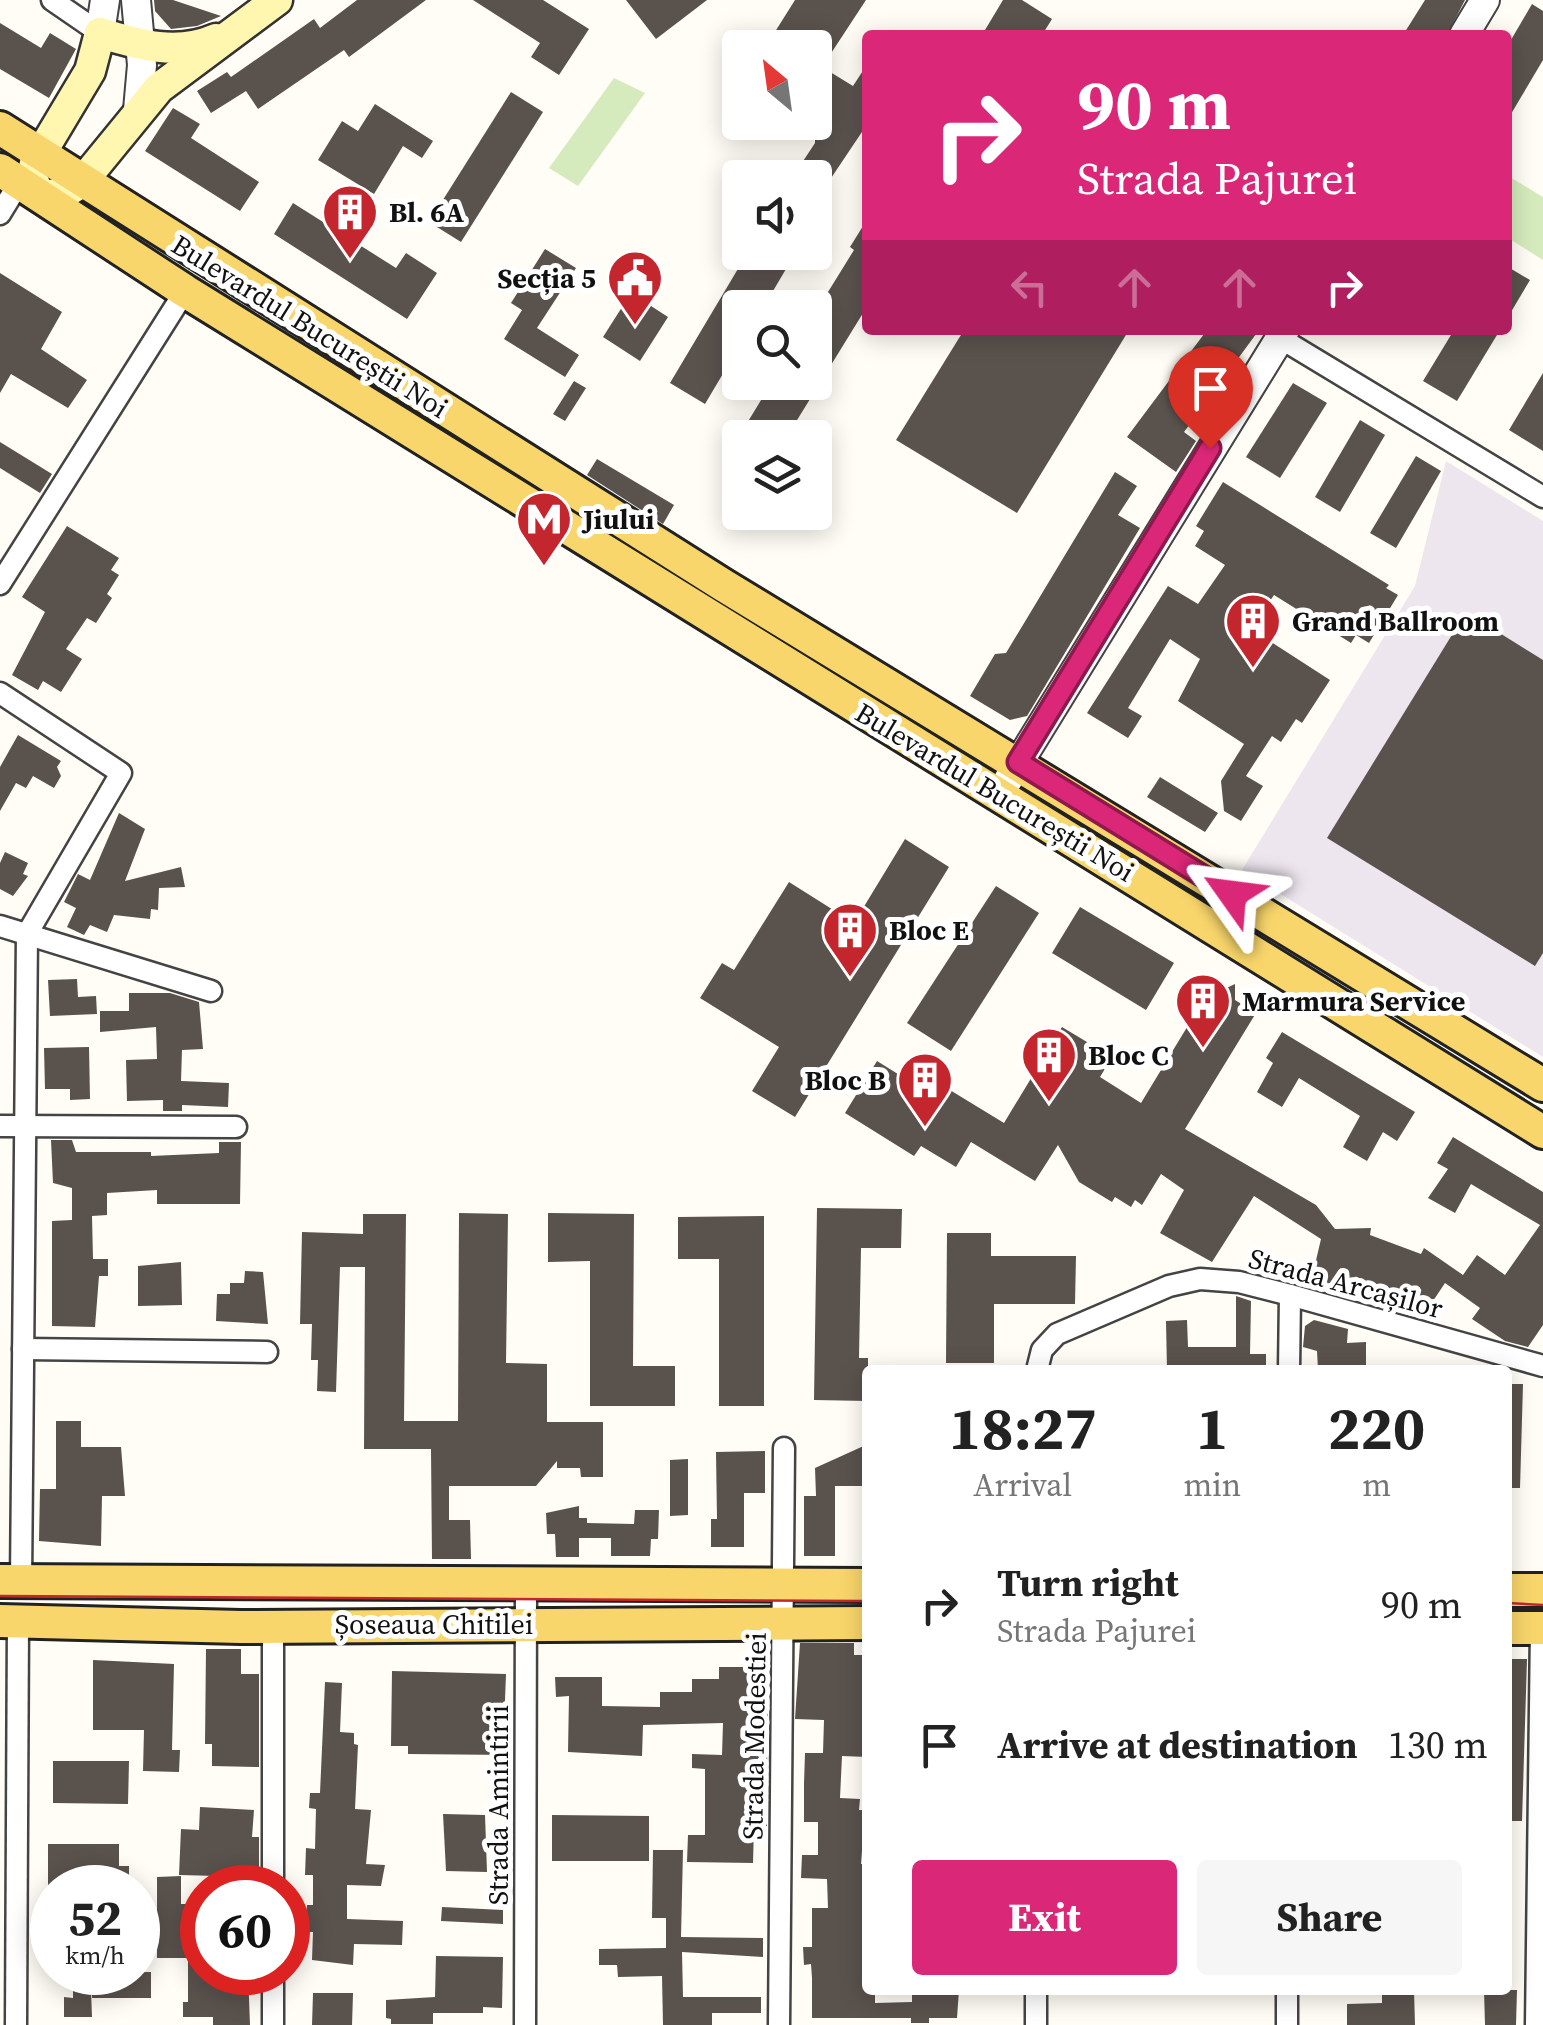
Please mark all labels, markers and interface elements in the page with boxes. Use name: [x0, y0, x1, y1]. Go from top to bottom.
north arrow: [722, 30, 832, 140]
map controls: [722, 30, 832, 530]
text: 90 m: [1077, 56, 1231, 152]
icon: right: [912, 70, 1042, 200]
text: Strada Pajurei: [1077, 147, 1357, 209]
button: sound: [722, 160, 832, 270]
building icon: Bl. 6A: [320, 182, 380, 261]
place label: Bl. 6A: [389, 193, 464, 231]
street label: Bulevardul Bucureștii Noi: [165, 225, 455, 427]
public building icon: Secția 5: [605, 248, 665, 327]
place label: Secția 5: [497, 259, 596, 297]
icon: left: [1002, 260, 1057, 315]
icon: ahead: [1107, 260, 1162, 315]
icon: ahead: [1212, 260, 1267, 315]
icon: right: [1317, 260, 1372, 315]
button: search: [722, 290, 832, 400]
pin: [1168, 346, 1253, 449]
icon: arrive: [1183, 361, 1238, 416]
button: layers: [722, 420, 832, 530]
metro station icon: Jiului: [514, 489, 574, 568]
place label: Jiului: [581, 500, 654, 538]
building icon: Grand Ballroom: [1223, 591, 1283, 670]
place label: Grand Ballroom: [1292, 602, 1499, 640]
street label: Bulevardul Bucureștii Noi: [848, 694, 1142, 890]
position arrow: [1180, 842, 1284, 946]
building icon: Bloc E: [820, 900, 880, 979]
place label: Bloc E: [889, 911, 969, 949]
building icon: Marmura Service: [1173, 971, 1233, 1050]
place label: Marmura Service: [1242, 982, 1465, 1020]
building icon: Bloc C: [1019, 1025, 1079, 1104]
place label: Bloc C: [1088, 1036, 1169, 1074]
building icon: Bloc B: [895, 1050, 955, 1129]
place label: Bloc B: [804, 1061, 886, 1099]
street label: Strada Arcașilor: [1245, 1239, 1447, 1327]
text: 18:27: [949, 1387, 1097, 1469]
text: 1: [1196, 1387, 1229, 1469]
text: 220: [1328, 1387, 1425, 1469]
text: Arrival: [973, 1463, 1072, 1507]
text: min: [1183, 1463, 1241, 1507]
text: m: [1362, 1463, 1391, 1507]
text: Turn right: [997, 1557, 1179, 1609]
icon: right: [912, 1578, 967, 1633]
text: 90 m: [1381, 1579, 1462, 1631]
street label: Șoseaua Chitilei: [335, 1605, 533, 1643]
text: Strada Pajurei: [997, 1609, 1196, 1653]
street label: Strada Modestiei: [733, 1632, 775, 1840]
street label: Strada Amintirii: [479, 1705, 517, 1905]
icon: arrive: [912, 1718, 967, 1773]
text: Arrive at destination: [997, 1719, 1358, 1771]
text: 130 m: [1388, 1719, 1488, 1771]
button: Exit: [912, 1860, 1177, 1975]
button: Share: [1197, 1860, 1462, 1975]
speed limit sign: 60: [180, 1865, 310, 1995]
text: 52: [68, 1883, 122, 1952]
text: km/h: [65, 1938, 125, 1972]

